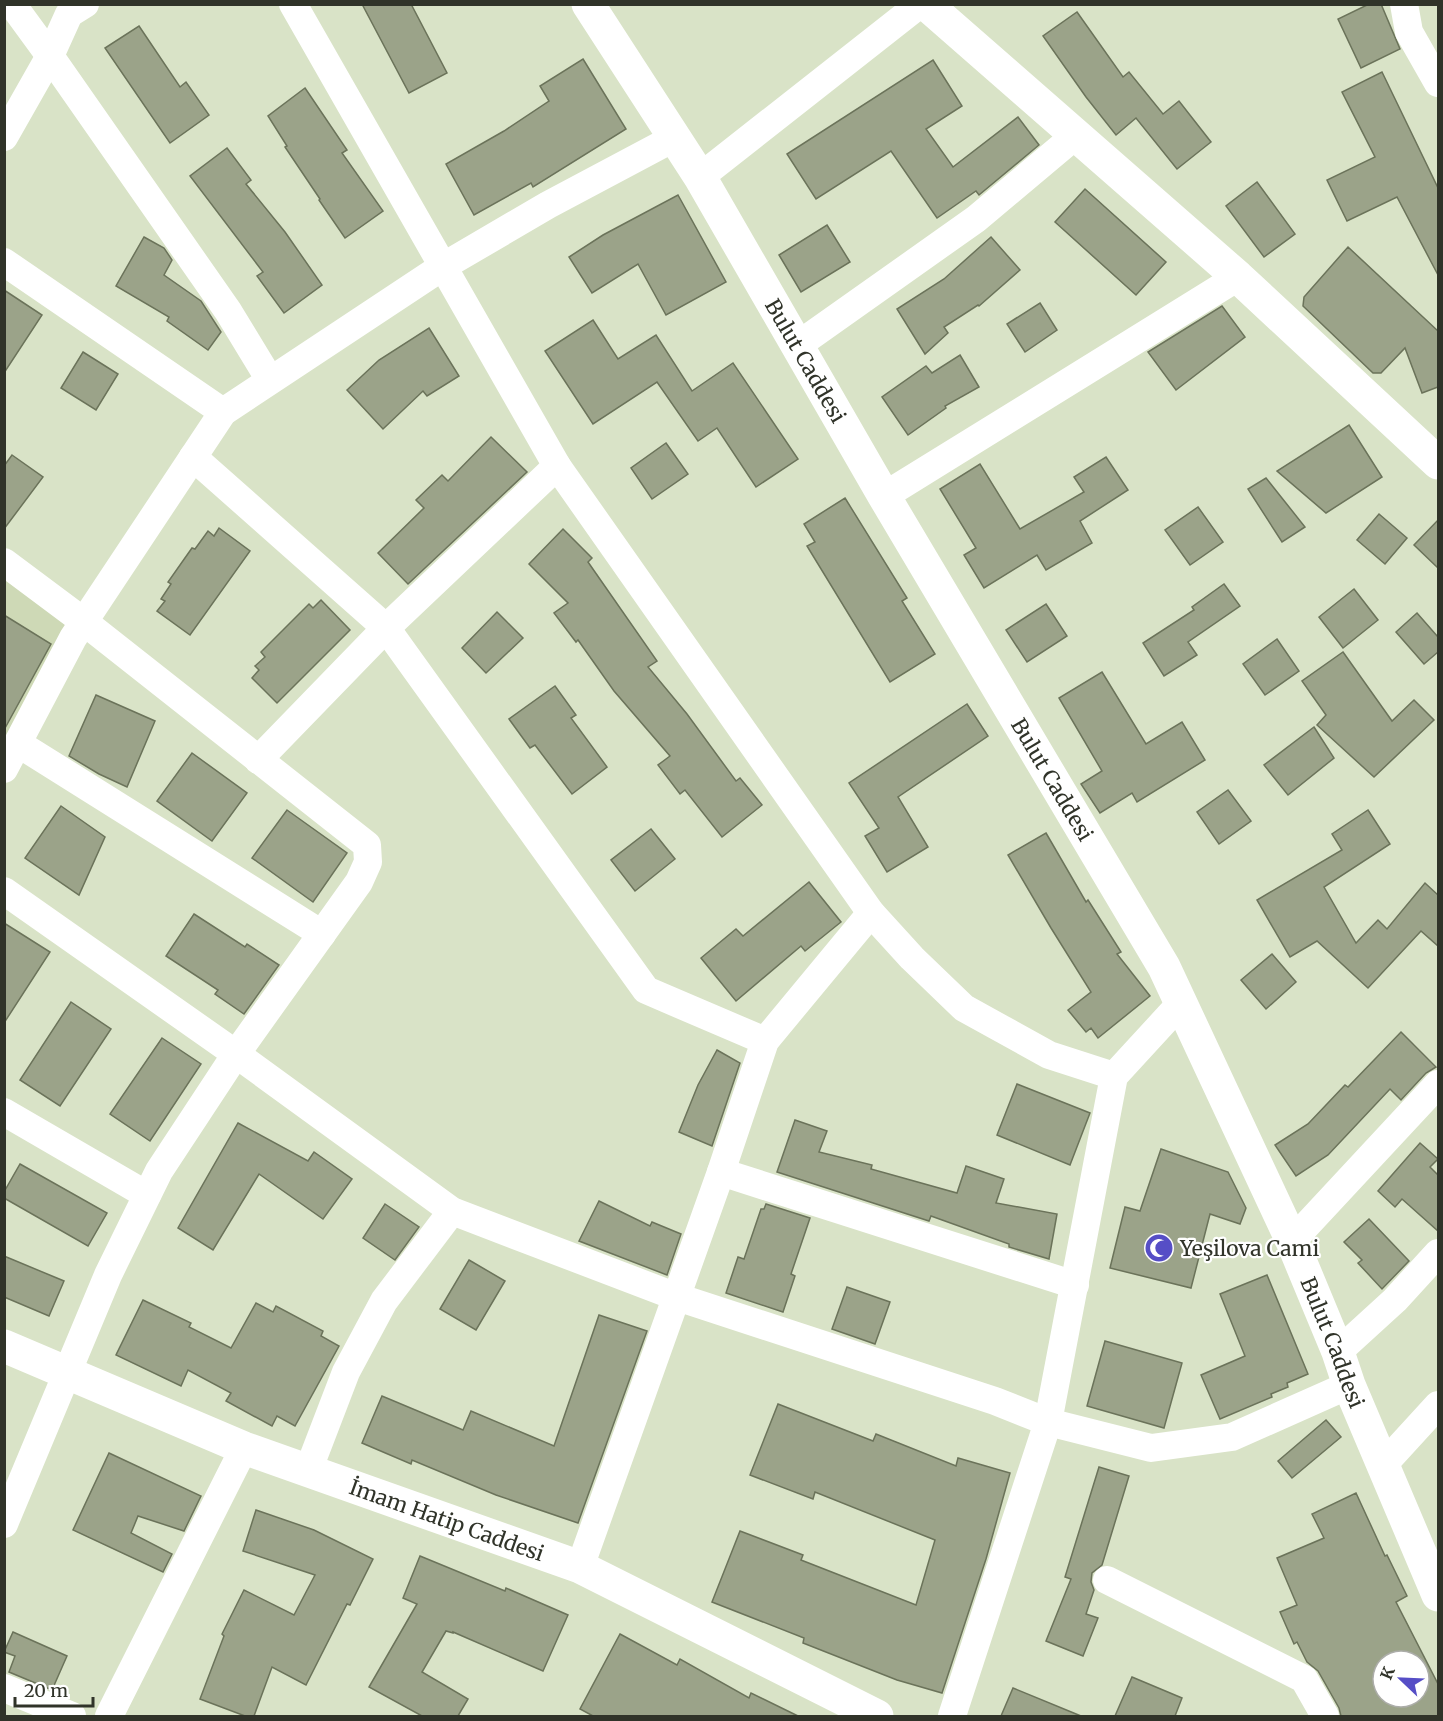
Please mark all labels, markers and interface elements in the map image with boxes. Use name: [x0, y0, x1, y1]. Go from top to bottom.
street label: Bulut Caddesi: [760, 294, 852, 427]
street label: Bulut Caddesi: [1005, 713, 1100, 846]
mosque icon: Yeşilova Cami: [1143, 1232, 1175, 1264]
place label: Yeşilova Cami: [1179, 1235, 1319, 1262]
street label: Bulut Caddesi: [1295, 1273, 1371, 1412]
street label: İmam Hatip Caddesi: [346, 1473, 548, 1567]
north arrow: [1371, 1649, 1431, 1709]
text: K: [1376, 1664, 1399, 1683]
scale bar: [15, 1670, 93, 1708]
text: 20 m: [24, 1679, 68, 1702]

